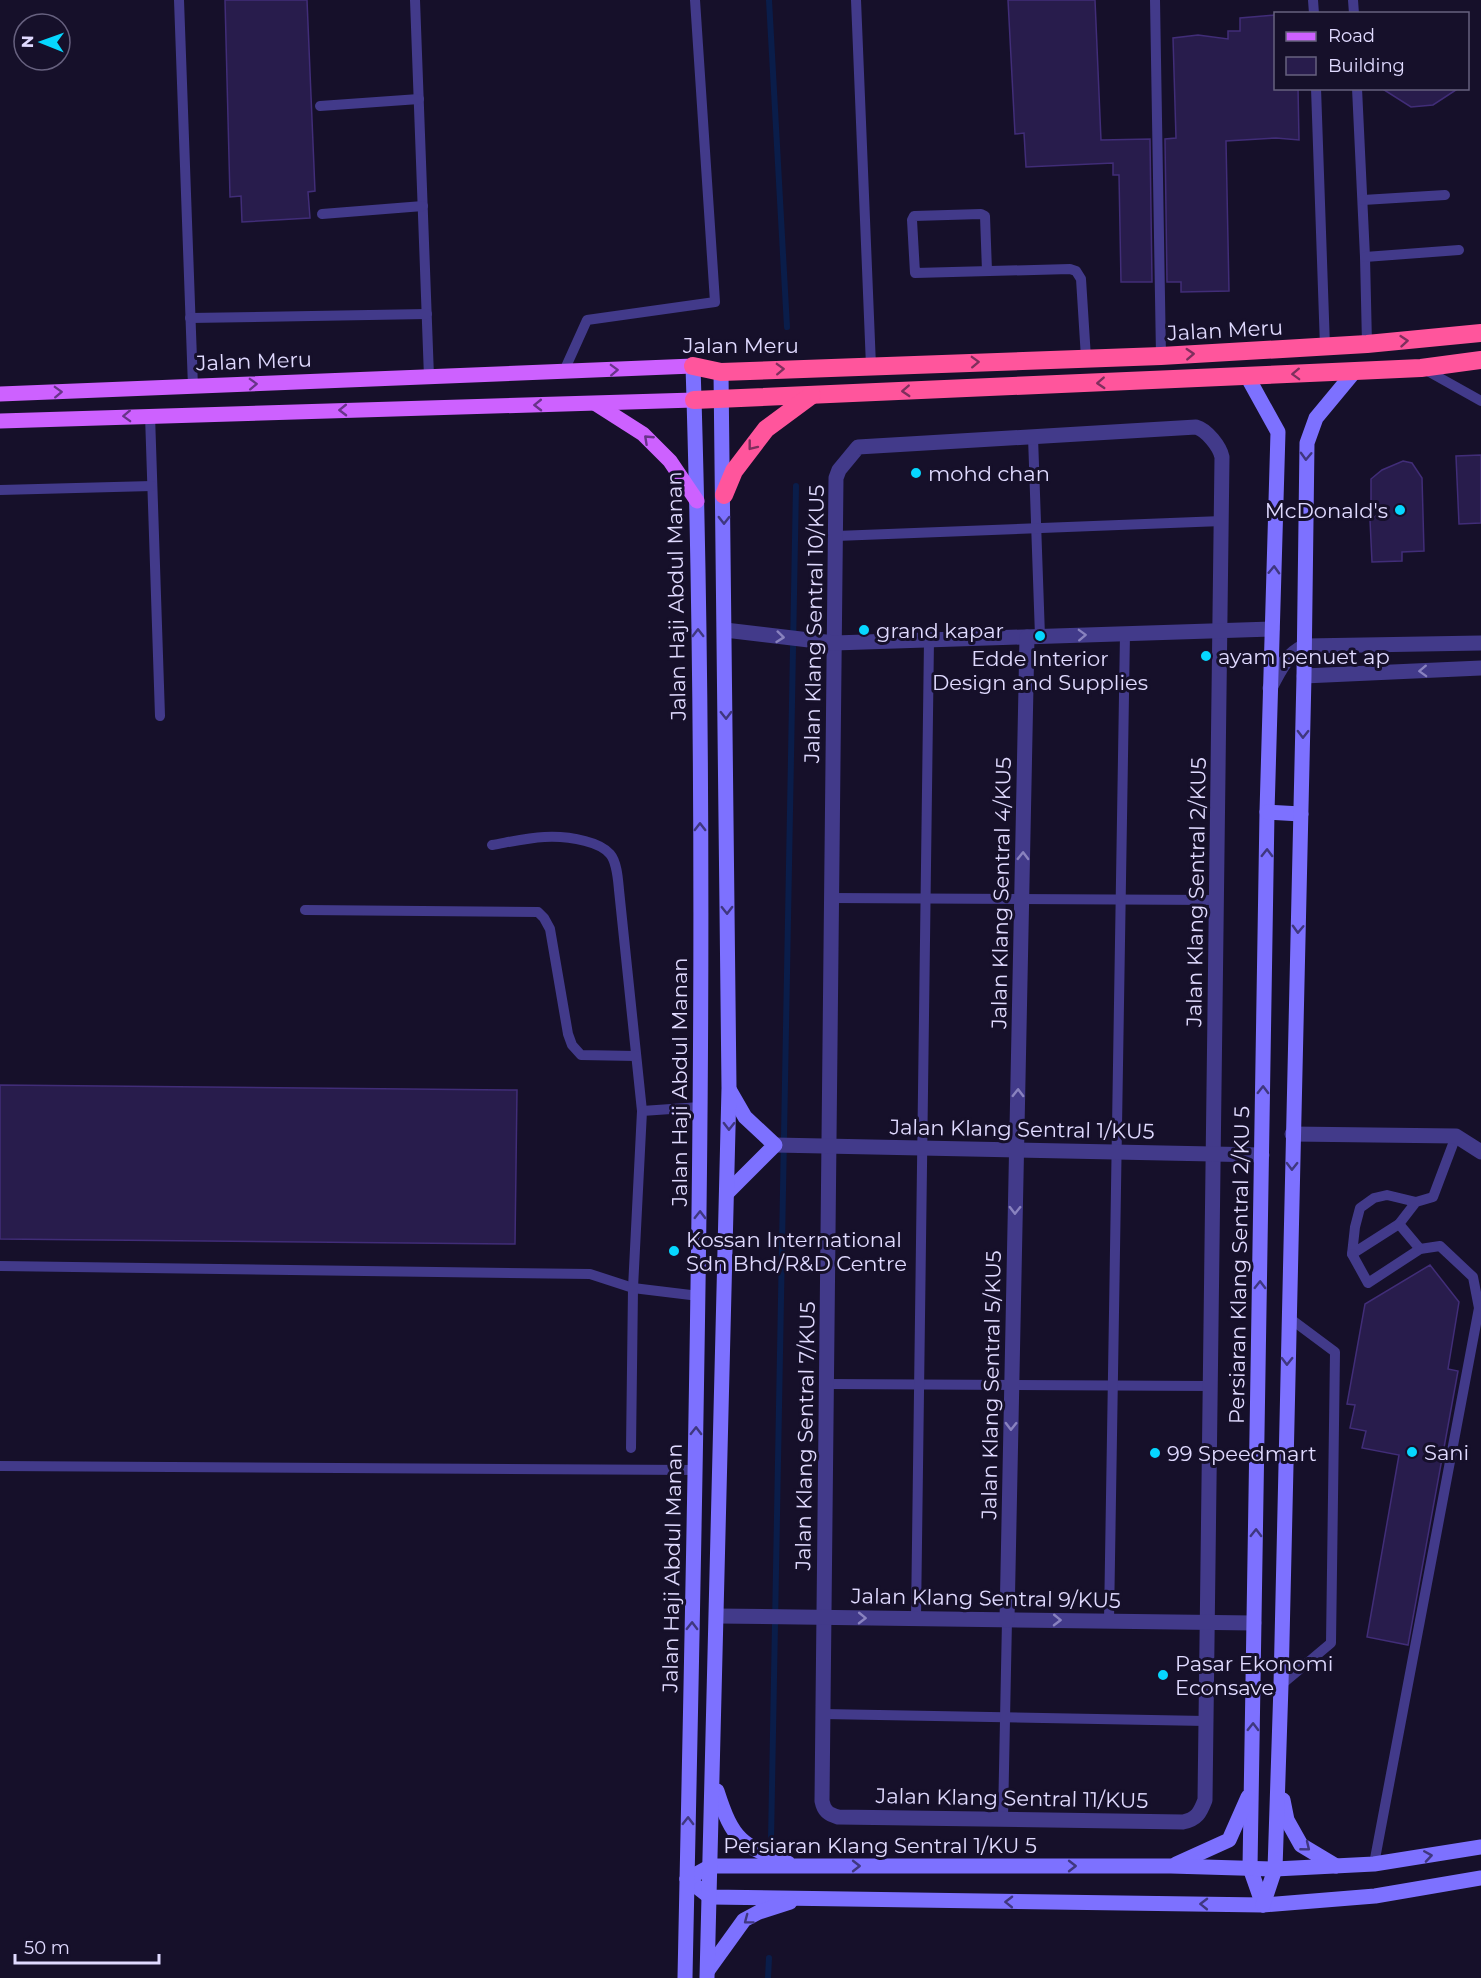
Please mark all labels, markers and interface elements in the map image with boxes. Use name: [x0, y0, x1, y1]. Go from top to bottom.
north arrow: [12, 12, 72, 72]
legend: [1274, 12, 1469, 90]
text: Road: [1328, 25, 1375, 47]
text: N: [18, 35, 37, 48]
text: Building: [1328, 55, 1405, 77]
street label: Jalan Meru: [1165, 314, 1284, 346]
street label: Jalan Meru: [682, 333, 799, 358]
one-way arrow: [1399, 335, 1408, 348]
street label: Jalan Meru: [195, 346, 312, 376]
one-way arrow: [1186, 348, 1195, 361]
one-way arrow: [970, 356, 979, 368]
one-way arrow: [609, 363, 618, 376]
one-way arrow: [775, 363, 784, 376]
one-way arrow: [1292, 368, 1301, 380]
one-way arrow: [1097, 376, 1106, 389]
one-way arrow: [249, 378, 258, 390]
one-way arrow: [902, 385, 911, 398]
one-way arrow: [54, 386, 63, 399]
one-way arrow: [534, 399, 543, 411]
one-way arrow: [339, 404, 348, 416]
one-way arrow: [123, 409, 132, 422]
one-way arrow: [644, 435, 654, 446]
one-way arrow: [748, 440, 759, 451]
one-way arrow: [1300, 452, 1313, 461]
place label: mohd chan: [928, 461, 1050, 486]
marker: mohd chan: [909, 466, 923, 480]
street label: Jalan Haji Abdul Manan: [661, 471, 691, 722]
street label: Jalan Klang Sentral 10/KU5: [799, 484, 829, 764]
place label: McDonald's: [1265, 498, 1388, 523]
marker: McDonald's: [1393, 503, 1407, 517]
one-way arrow: [718, 516, 730, 525]
one-way arrow: [1268, 566, 1280, 575]
place label: grand kapar: [876, 618, 1004, 643]
marker: grand kapar: [857, 623, 871, 637]
one-way arrow: [692, 628, 704, 637]
one-way arrow: [1077, 628, 1086, 641]
marker: Edde Interior Design and Supplies: [1033, 629, 1047, 643]
one-way arrow: [776, 630, 785, 642]
place label: ayam penuet ap: [1218, 644, 1390, 669]
place label: Edde Interior Design and Supplies: [932, 646, 1148, 695]
marker: ayam penuet ap: [1199, 649, 1213, 663]
one-way arrow: [1418, 664, 1427, 677]
one-way arrow: [719, 711, 732, 720]
one-way arrow: [1296, 730, 1309, 739]
street label: Jalan Klang Sentral 4/KU5: [986, 757, 1016, 1030]
street label: Jalan Klang Sentral 2/KU5: [1181, 757, 1211, 1028]
one-way arrow: [693, 823, 706, 832]
one-way arrow: [1260, 849, 1273, 858]
one-way arrow: [1016, 851, 1029, 860]
one-way arrow: [721, 906, 733, 915]
one-way arrow: [1291, 925, 1304, 934]
street label: Jalan Haji Abdul Manan: [667, 957, 692, 1208]
one-way arrow: [1257, 1086, 1269, 1095]
one-way arrow: [1012, 1088, 1024, 1097]
street label: Persiaran Klang Sentral 2/KU 5: [1224, 1106, 1254, 1424]
street label: Jalan Klang Sentral 1/KU5: [888, 1114, 1155, 1144]
one-way arrow: [722, 1122, 735, 1131]
one-way arrow: [1285, 1162, 1298, 1171]
one-way arrow: [1009, 1205, 1022, 1214]
one-way arrow: [693, 1210, 706, 1219]
place label: Kossan International Sdn Bhd/R&D Centre: [686, 1227, 907, 1276]
marker: Kossan International Sdn Bhd/R&D Centre: [667, 1244, 681, 1258]
street label: Jalan Klang Sentral 5/KU5: [976, 1250, 1006, 1521]
one-way arrow: [1254, 1281, 1266, 1290]
street label: Jalan Klang Sentral 7/KU5: [790, 1301, 820, 1572]
one-way arrow: [1281, 1357, 1293, 1366]
one-way arrow: [1005, 1421, 1017, 1430]
one-way arrow: [690, 1426, 702, 1435]
place label: Sani: [1424, 1440, 1469, 1465]
place label: 99 Speedmart: [1167, 1441, 1317, 1466]
street label: Jalan Haji Abdul Manan: [657, 1443, 687, 1694]
marker: Sani: [1405, 1445, 1419, 1459]
marker: 99 Speedmart: [1148, 1446, 1162, 1460]
one-way arrow: [1250, 1528, 1262, 1537]
street label: Jalan Klang Sentral 9/KU5: [850, 1583, 1121, 1613]
one-way arrow: [858, 1611, 867, 1624]
one-way arrow: [1053, 1614, 1062, 1626]
one-way arrow: [686, 1621, 698, 1630]
place label: Pasar Ekonomi Econsave: [1175, 1651, 1333, 1700]
marker: Pasar Ekonomi Econsave: [1156, 1668, 1170, 1682]
one-way arrow: [1246, 1723, 1259, 1732]
street label: Jalan Klang Sentral 11/KU5: [875, 1783, 1149, 1813]
one-way arrow: [682, 1816, 694, 1825]
street label: Persiaran Klang Sentral 1/KU 5: [723, 1833, 1037, 1858]
one-way arrow: [1300, 1839, 1311, 1850]
one-way arrow: [1423, 1850, 1432, 1862]
one-way arrow: [852, 1860, 861, 1872]
one-way arrow: [1068, 1860, 1077, 1872]
one-way arrow: [1005, 1895, 1014, 1908]
one-way arrow: [1200, 1898, 1209, 1911]
one-way arrow: [744, 1913, 755, 1924]
scale bar: [15, 1927, 159, 1965]
text: 50 m: [24, 1937, 70, 1959]

